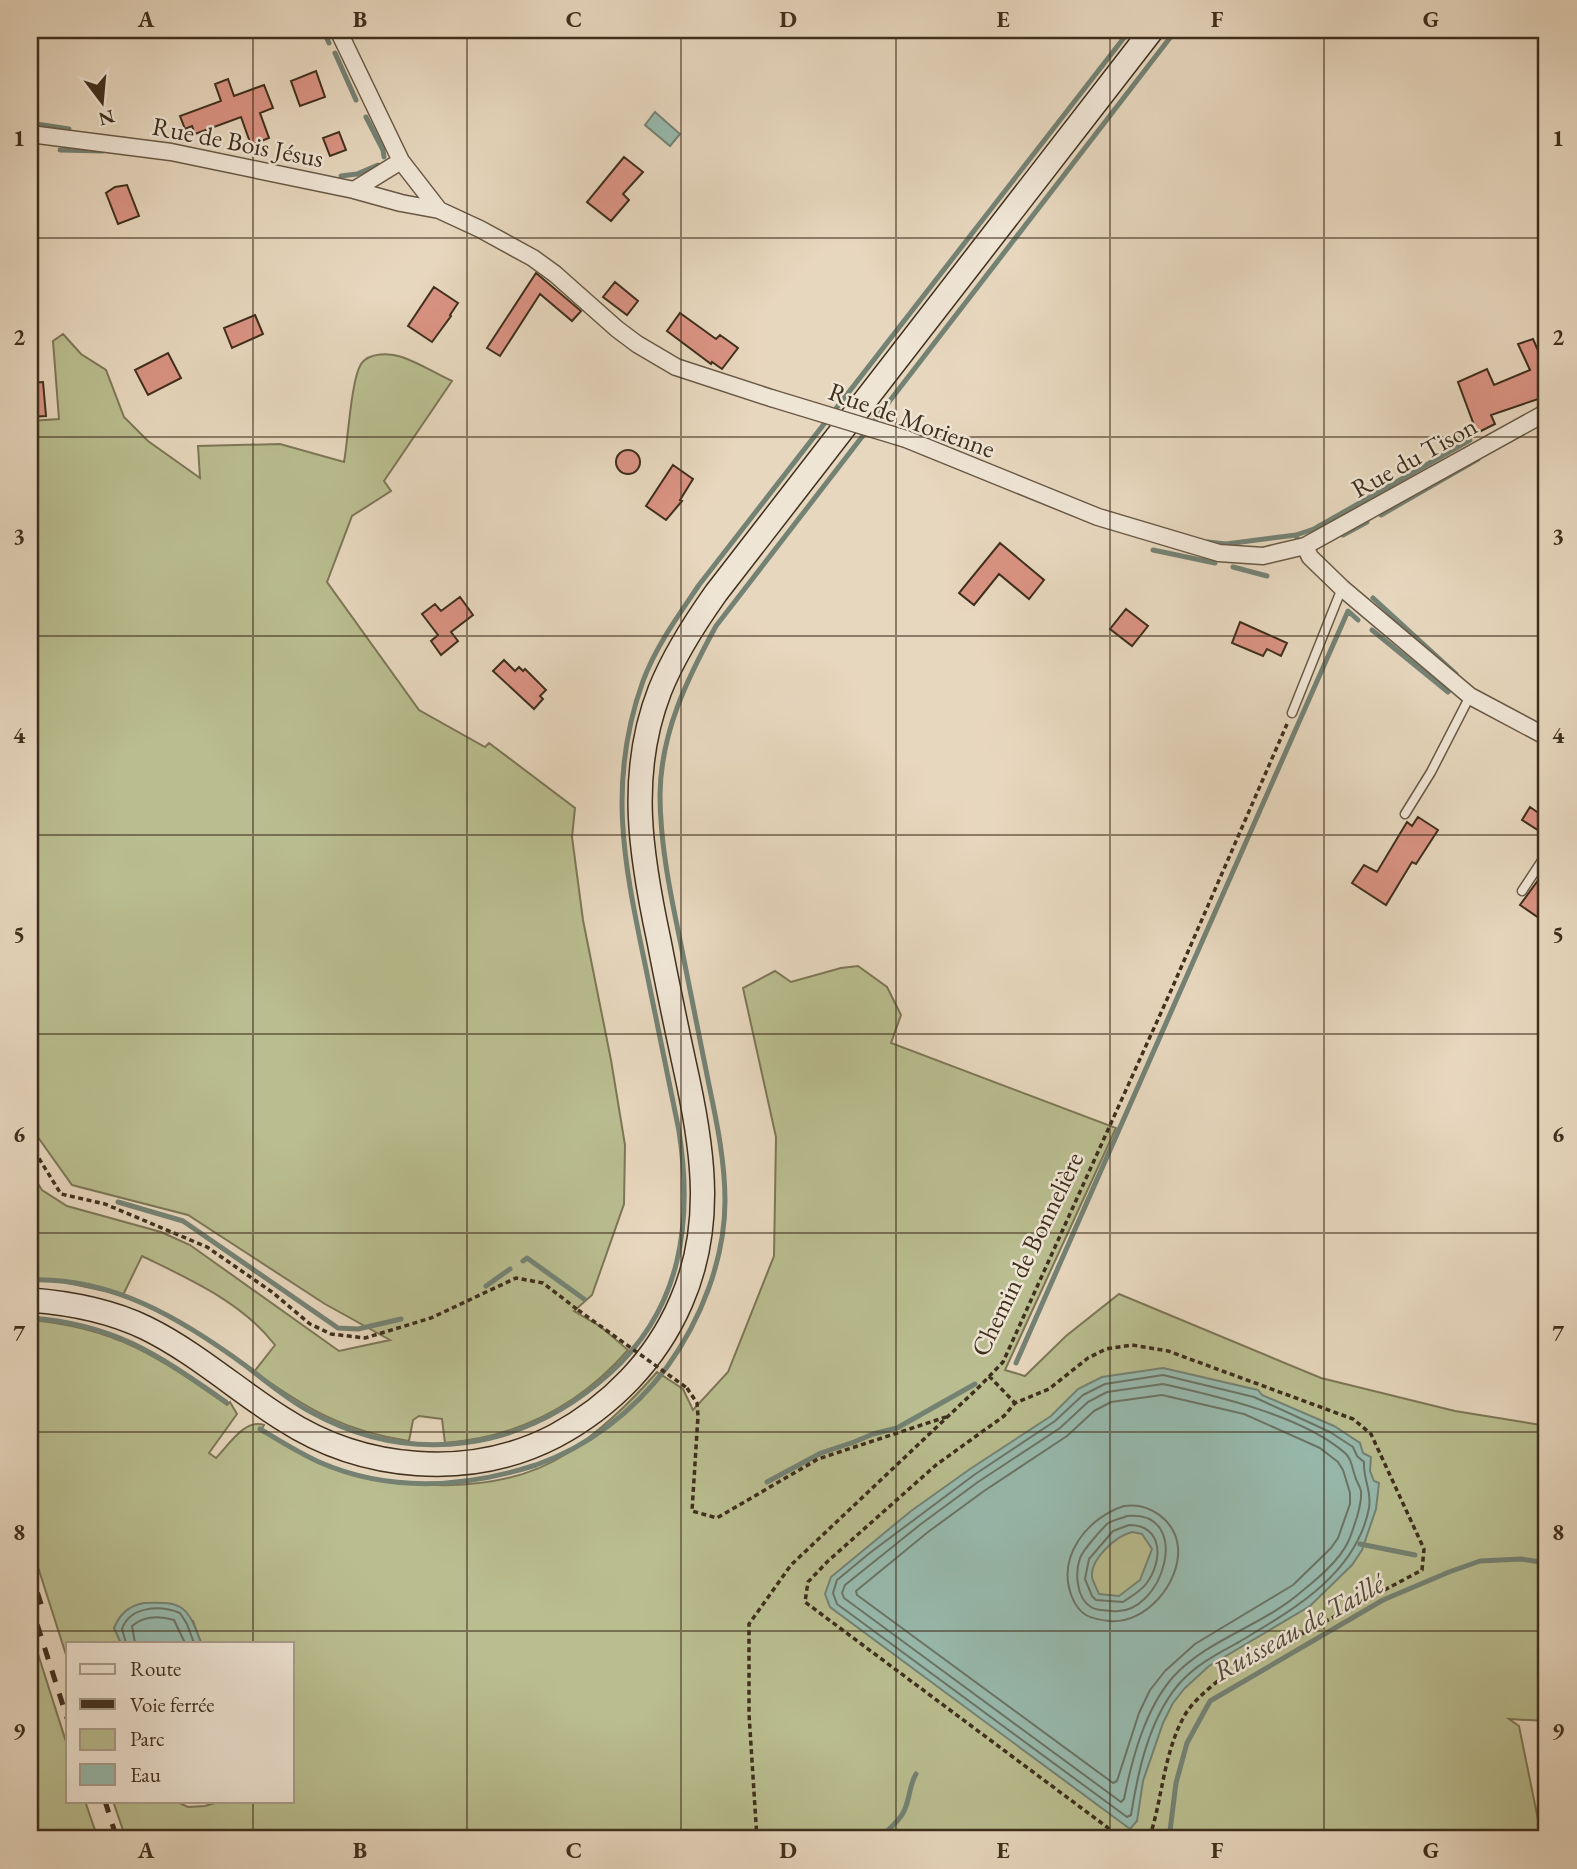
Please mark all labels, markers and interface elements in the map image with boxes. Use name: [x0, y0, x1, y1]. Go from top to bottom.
text: A: [137, 4, 155, 34]
text: B: [353, 4, 367, 34]
text: C: [566, 4, 582, 34]
text: D: [779, 4, 797, 34]
text: E: [996, 4, 1010, 34]
text: F: [1211, 4, 1224, 34]
text: G: [1423, 4, 1439, 34]
north arrow: [66, 66, 136, 136]
text: N: [95, 104, 117, 132]
street label: Rue de Bois Jésus: [150, 109, 326, 175]
text: 1: [13, 123, 25, 153]
text: 1: [1552, 123, 1564, 153]
text: 2: [13, 322, 25, 352]
text: 2: [1552, 322, 1564, 352]
street label: Rue de Morienne: [824, 374, 1000, 466]
street label: Rue du Tison: [1345, 408, 1483, 505]
text: 3: [13, 521, 25, 551]
text: 3: [1552, 521, 1564, 551]
text: 4: [13, 720, 26, 750]
text: 4: [1552, 720, 1565, 750]
text: 5: [13, 919, 25, 949]
text: 5: [1552, 919, 1564, 949]
text: 6: [13, 1119, 25, 1149]
text: 6: [1552, 1119, 1564, 1149]
street label: Chemin de Bonnelière: [963, 1146, 1091, 1362]
text: 7: [13, 1318, 26, 1348]
text: 7: [1552, 1318, 1565, 1348]
text: 8: [13, 1517, 25, 1547]
text: 8: [1552, 1517, 1564, 1547]
water label: Ruisseau de Taillé: [1206, 1564, 1392, 1689]
legend: [66, 1642, 294, 1802]
text: Route: [130, 1655, 181, 1682]
text: Voie ferrée: [130, 1691, 214, 1718]
text: 9: [13, 1716, 25, 1746]
text: 9: [1552, 1716, 1564, 1746]
text: Parc: [130, 1725, 164, 1752]
text: Eau: [130, 1761, 161, 1788]
text: A: [137, 1835, 155, 1865]
text: B: [353, 1835, 367, 1865]
text: C: [566, 1835, 582, 1865]
text: D: [779, 1835, 797, 1865]
text: E: [996, 1835, 1010, 1865]
text: F: [1211, 1835, 1224, 1865]
text: G: [1423, 1835, 1439, 1865]

